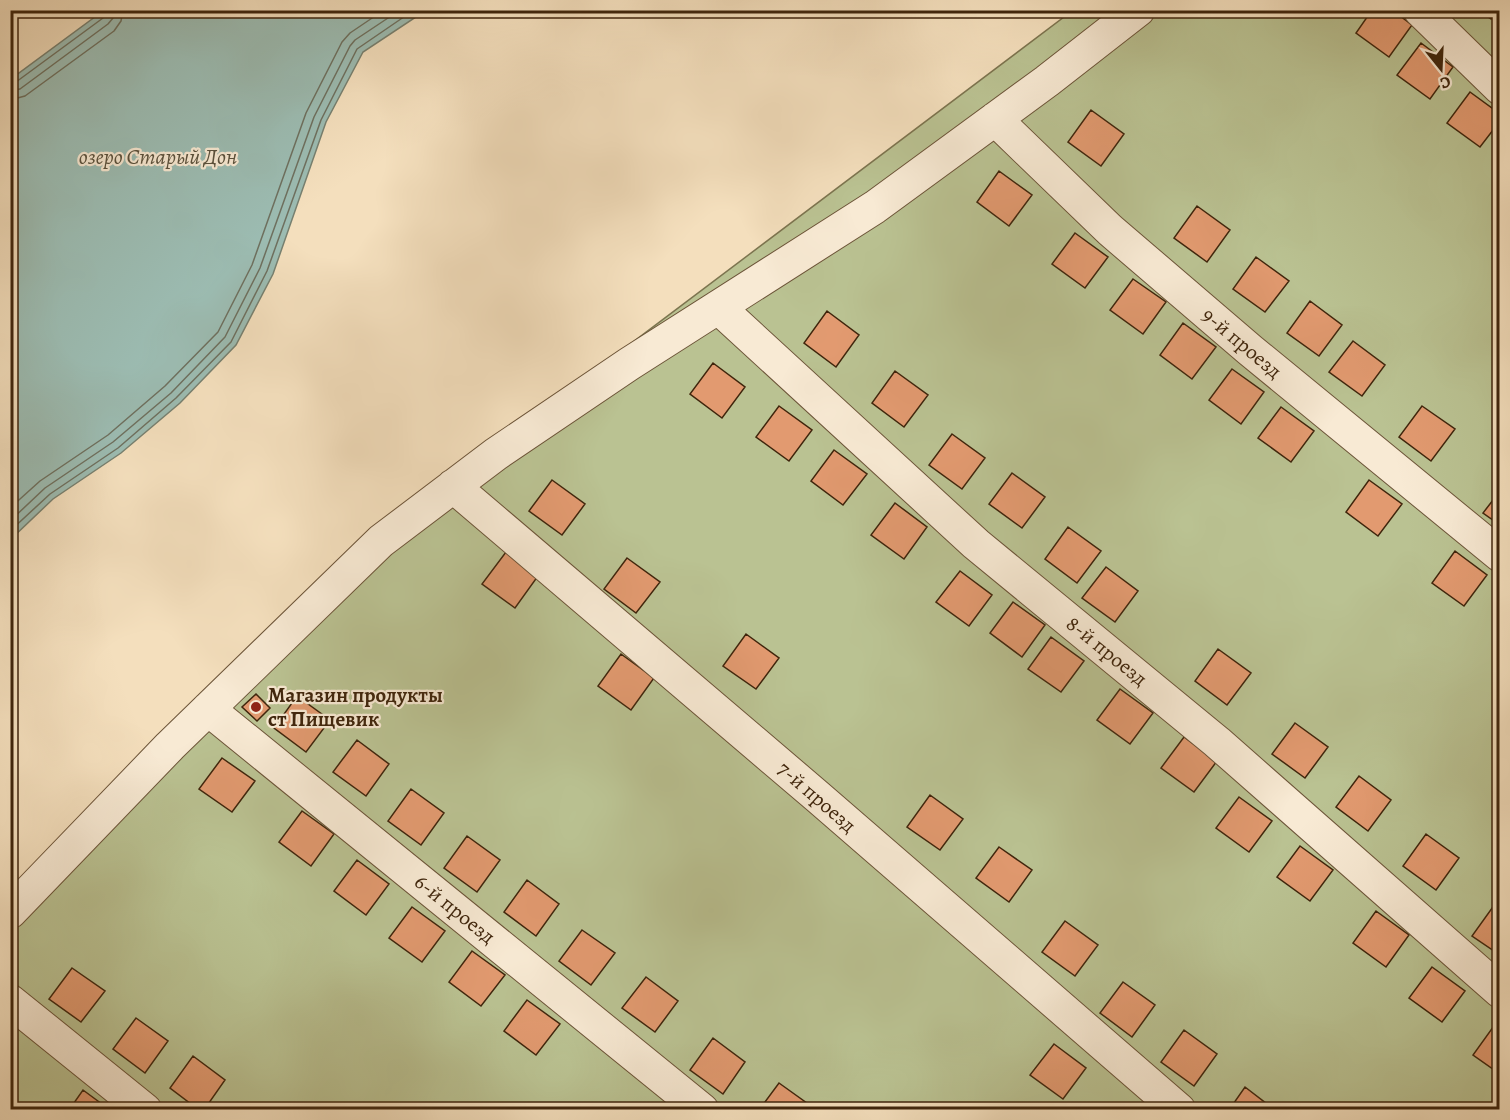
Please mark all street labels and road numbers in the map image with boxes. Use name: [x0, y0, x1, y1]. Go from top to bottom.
street label: 9-й проезд: [1196, 301, 1288, 385]
street label: 8-й проезд: [1060, 610, 1154, 692]
street label: 7-й проезд: [772, 755, 862, 839]
street label: 6-й проезд: [409, 868, 501, 950]

